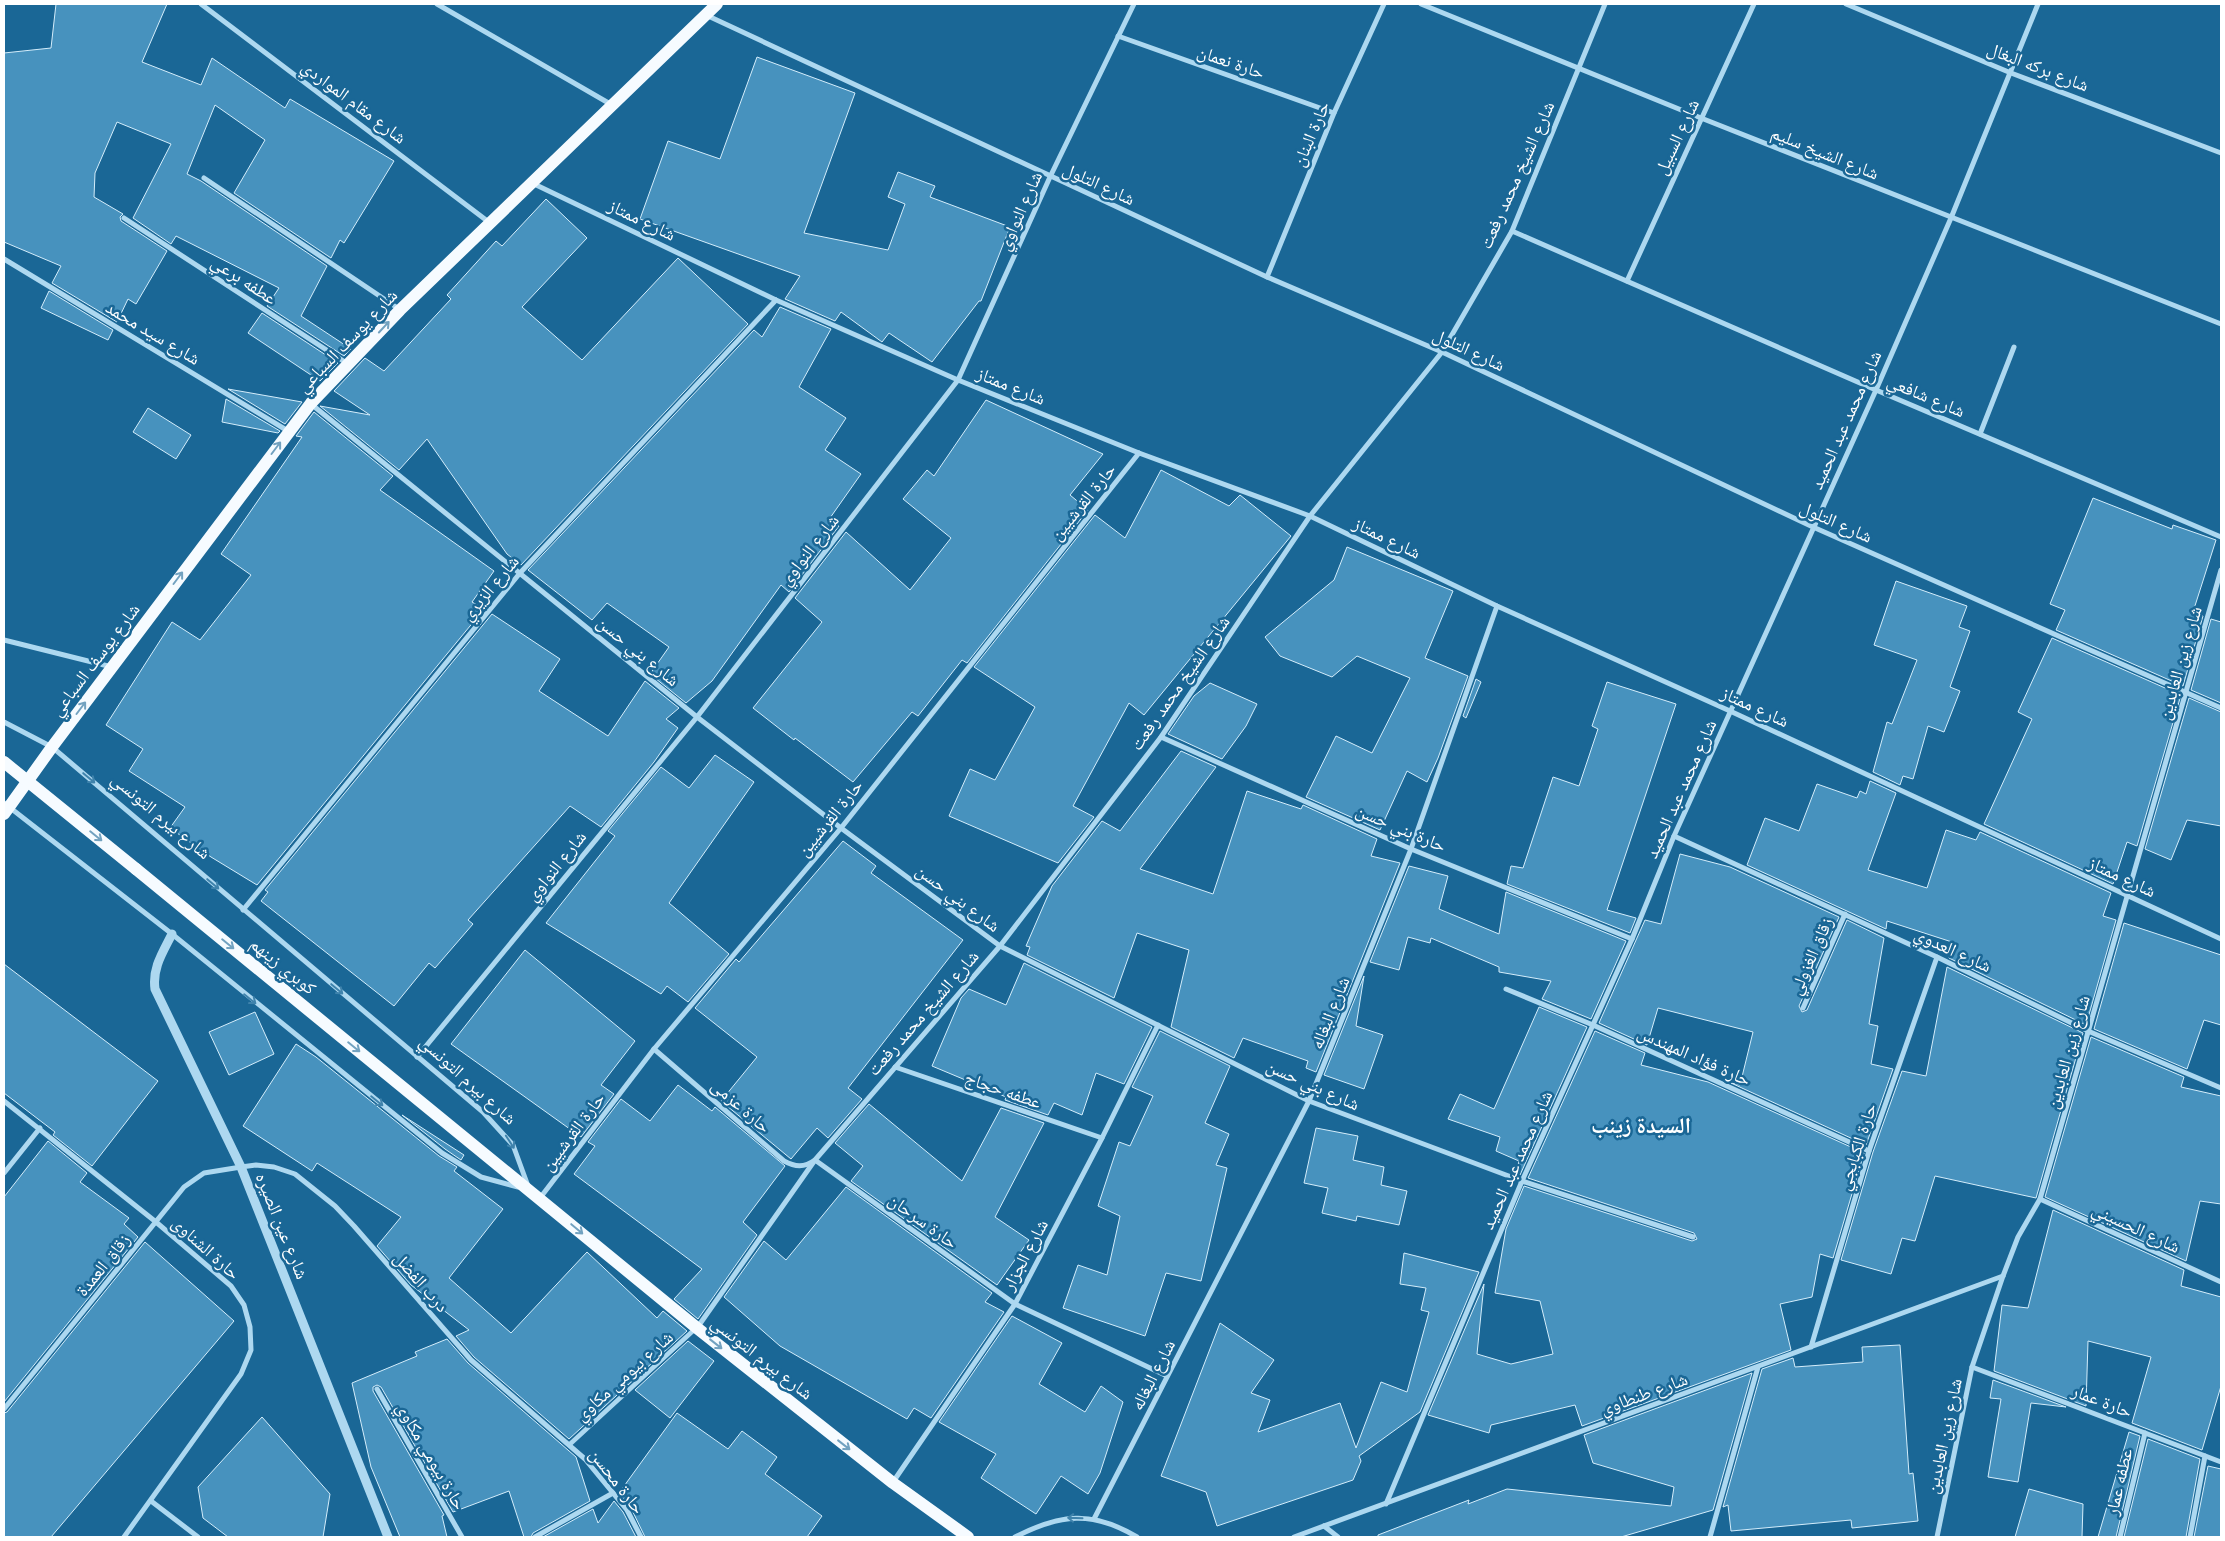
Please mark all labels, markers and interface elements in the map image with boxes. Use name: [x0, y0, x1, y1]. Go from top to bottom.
street label: شارع بركه البغال: [1984, 38, 2092, 96]
street label: حارة نعمان: [1194, 40, 1268, 84]
street label: شارع مقام المواردي: [295, 55, 411, 151]
street label: شارع السبيل: [1650, 96, 1704, 178]
street label: حارة البنان: [1287, 98, 1335, 170]
street label: شارع الشيخ محمد رفعت: [1475, 98, 1560, 253]
street label: شارع الشيخ سليم: [1768, 121, 1882, 186]
street label: شارع التلول: [1059, 158, 1139, 210]
street label: شارع النواوي: [993, 168, 1050, 255]
street label: شارع ممتاز: [604, 194, 679, 246]
street label: عطفه برعي: [205, 251, 281, 312]
street label: شارع يوسف السباعي: [292, 284, 405, 400]
street label: شارع سيد محمد: [102, 296, 204, 370]
one-way arrow: [378, 320, 390, 333]
street label: شارع التلول: [1429, 324, 1509, 376]
street label: شارع محمد عبد الحميد: [1806, 347, 1886, 493]
street label: شارع ممتاز: [972, 362, 1049, 410]
street label: شارع شافعي: [1882, 370, 1968, 426]
one-way arrow: [271, 441, 281, 455]
street label: حارة القرشيين: [1045, 459, 1121, 545]
street label: شارع التلول: [1796, 496, 1876, 548]
street label: شارع النواوي: [774, 510, 846, 592]
street label: شارع ممتاز: [1349, 512, 1424, 564]
street label: شارع الزيري: [456, 551, 526, 628]
one-way arrow: [173, 572, 184, 585]
street label: شارع يوسف السباعي: [45, 599, 148, 723]
street label: شارع زين العابدين: [2153, 604, 2207, 722]
street label: شارع بني حسن: [590, 611, 684, 694]
street label: شارع الشيخ محمد رفعت: [1125, 611, 1236, 755]
street label: شارع ممتاز: [1717, 681, 1792, 732]
one-way arrow: [76, 701, 86, 715]
street label: شارع محمد عبد الحميد: [1641, 716, 1721, 862]
street label: شارع بيرم التونسي: [104, 768, 215, 867]
one-way arrow: [82, 773, 95, 784]
street label: حارة القرشيين: [792, 775, 868, 861]
street label: حارة بني حسن: [1351, 799, 1449, 860]
street label: شارع النواوي: [521, 826, 594, 908]
one-way arrow: [89, 831, 102, 842]
street label: شارع ممتاز: [2084, 851, 2159, 902]
street label: شارع بني حسن: [909, 859, 1005, 940]
one-way arrow: [206, 878, 219, 889]
street label: زقاق الغزولي: [1784, 914, 1841, 1000]
street label: شارع العدوي: [1909, 923, 1995, 981]
street label: كوبري زينهم: [243, 933, 321, 1002]
one-way arrow: [221, 938, 234, 949]
street label: شارع الشيخ محمد رفعت: [862, 946, 984, 1081]
street label: شارع البغاله: [1306, 974, 1354, 1052]
one-way arrow: [330, 983, 343, 994]
one-way arrow: [243, 993, 256, 1004]
street label: شارع زين العابدين: [2041, 993, 2095, 1111]
street label: حارة فؤاد المهندس: [1634, 1021, 1754, 1091]
street label: شارع بيرم التونسي: [412, 1031, 521, 1132]
one-way arrow: [347, 1041, 360, 1052]
street label: شارع بني حسن: [1261, 1055, 1363, 1119]
street label: عطفه حجاج: [961, 1067, 1044, 1114]
street label: حارة عزمى: [707, 1074, 775, 1138]
street label: شارع محمد عبد الحميد: [1477, 1087, 1557, 1233]
street label: حارة القرشيين: [536, 1088, 610, 1176]
one-way arrow: [370, 1095, 383, 1106]
street label: حارة الكبابجي: [1833, 1101, 1885, 1194]
district label: السيدة زينب: [1591, 1112, 1691, 1139]
one-way arrow: [505, 1135, 515, 1149]
street label: شارع عين الصيره: [251, 1170, 313, 1282]
street label: حارة سرحان: [884, 1188, 962, 1254]
street label: شارع الحسيني: [2087, 1198, 2184, 1261]
street label: حارة الشناوى: [167, 1212, 245, 1284]
street label: شارع الجزار: [997, 1216, 1053, 1295]
one-way arrow: [571, 1224, 584, 1235]
street label: زقاق العمدة: [71, 1229, 135, 1301]
street label: درب الفضل: [389, 1247, 453, 1317]
street label: شارع بيرم التونسي: [705, 1311, 817, 1407]
street label: شارع بيومي مكاوي: [570, 1326, 680, 1428]
street label: شارع البغاله: [1126, 1336, 1180, 1414]
one-way arrow: [710, 1338, 723, 1349]
street label: شارع طنطاوي: [1597, 1368, 1692, 1423]
street label: شارع زين العابدين: [1921, 1376, 1967, 1496]
street label: حارة عمار: [2068, 1379, 2135, 1422]
street label: حارة بيومي مكاوي: [388, 1398, 471, 1515]
one-way arrow: [837, 1439, 850, 1450]
street label: حارة محسن: [584, 1444, 650, 1518]
street label: عطفه عمار: [2100, 1446, 2136, 1518]
one-way arrow: [1067, 1514, 1083, 1523]

